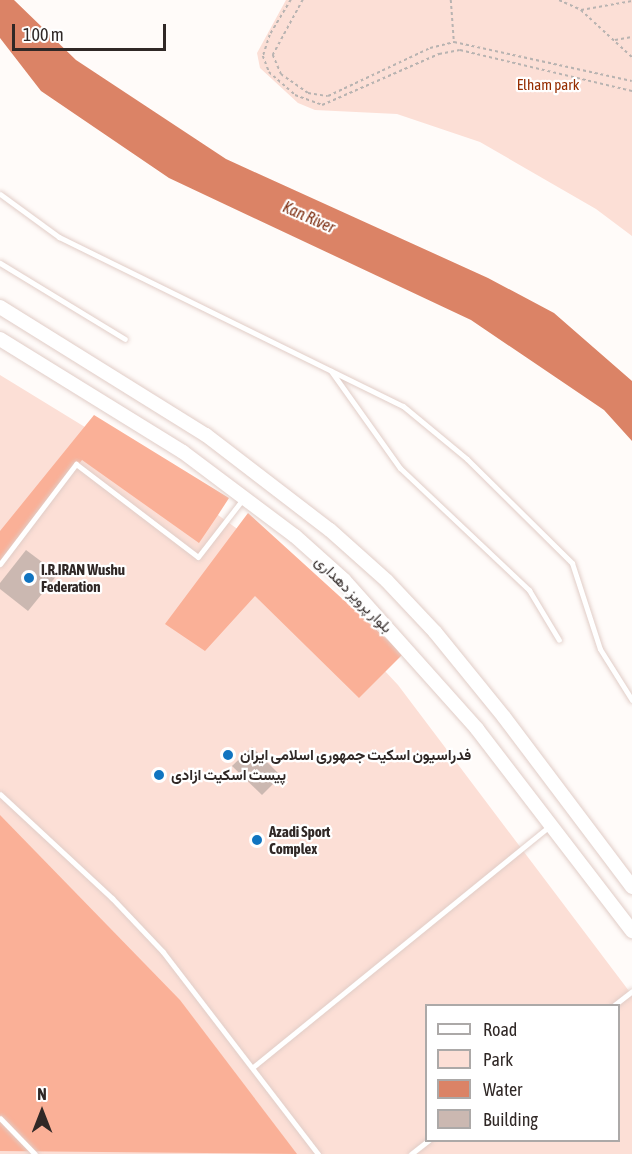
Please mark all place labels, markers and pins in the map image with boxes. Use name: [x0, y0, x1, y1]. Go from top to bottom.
place label: I.R.IRAN Wushu Federation: [41, 560, 125, 595]
marker: I.R.IRAN Wushu Federation: [22, 571, 36, 585]
place label: فدراسیون اسکیت جمهوری اسلامی ایران: [240, 746, 471, 764]
marker: فدراسیون اسکیت جمهوری اسلامی ایران: [221, 748, 235, 762]
place label: پیست اسکیت ازادی: [171, 766, 286, 784]
marker: پیست اسکیت ازادی: [152, 768, 166, 782]
place label: Azadi Sport Complex: [269, 822, 330, 857]
marker: Azadi Sport Complex: [250, 833, 264, 847]

